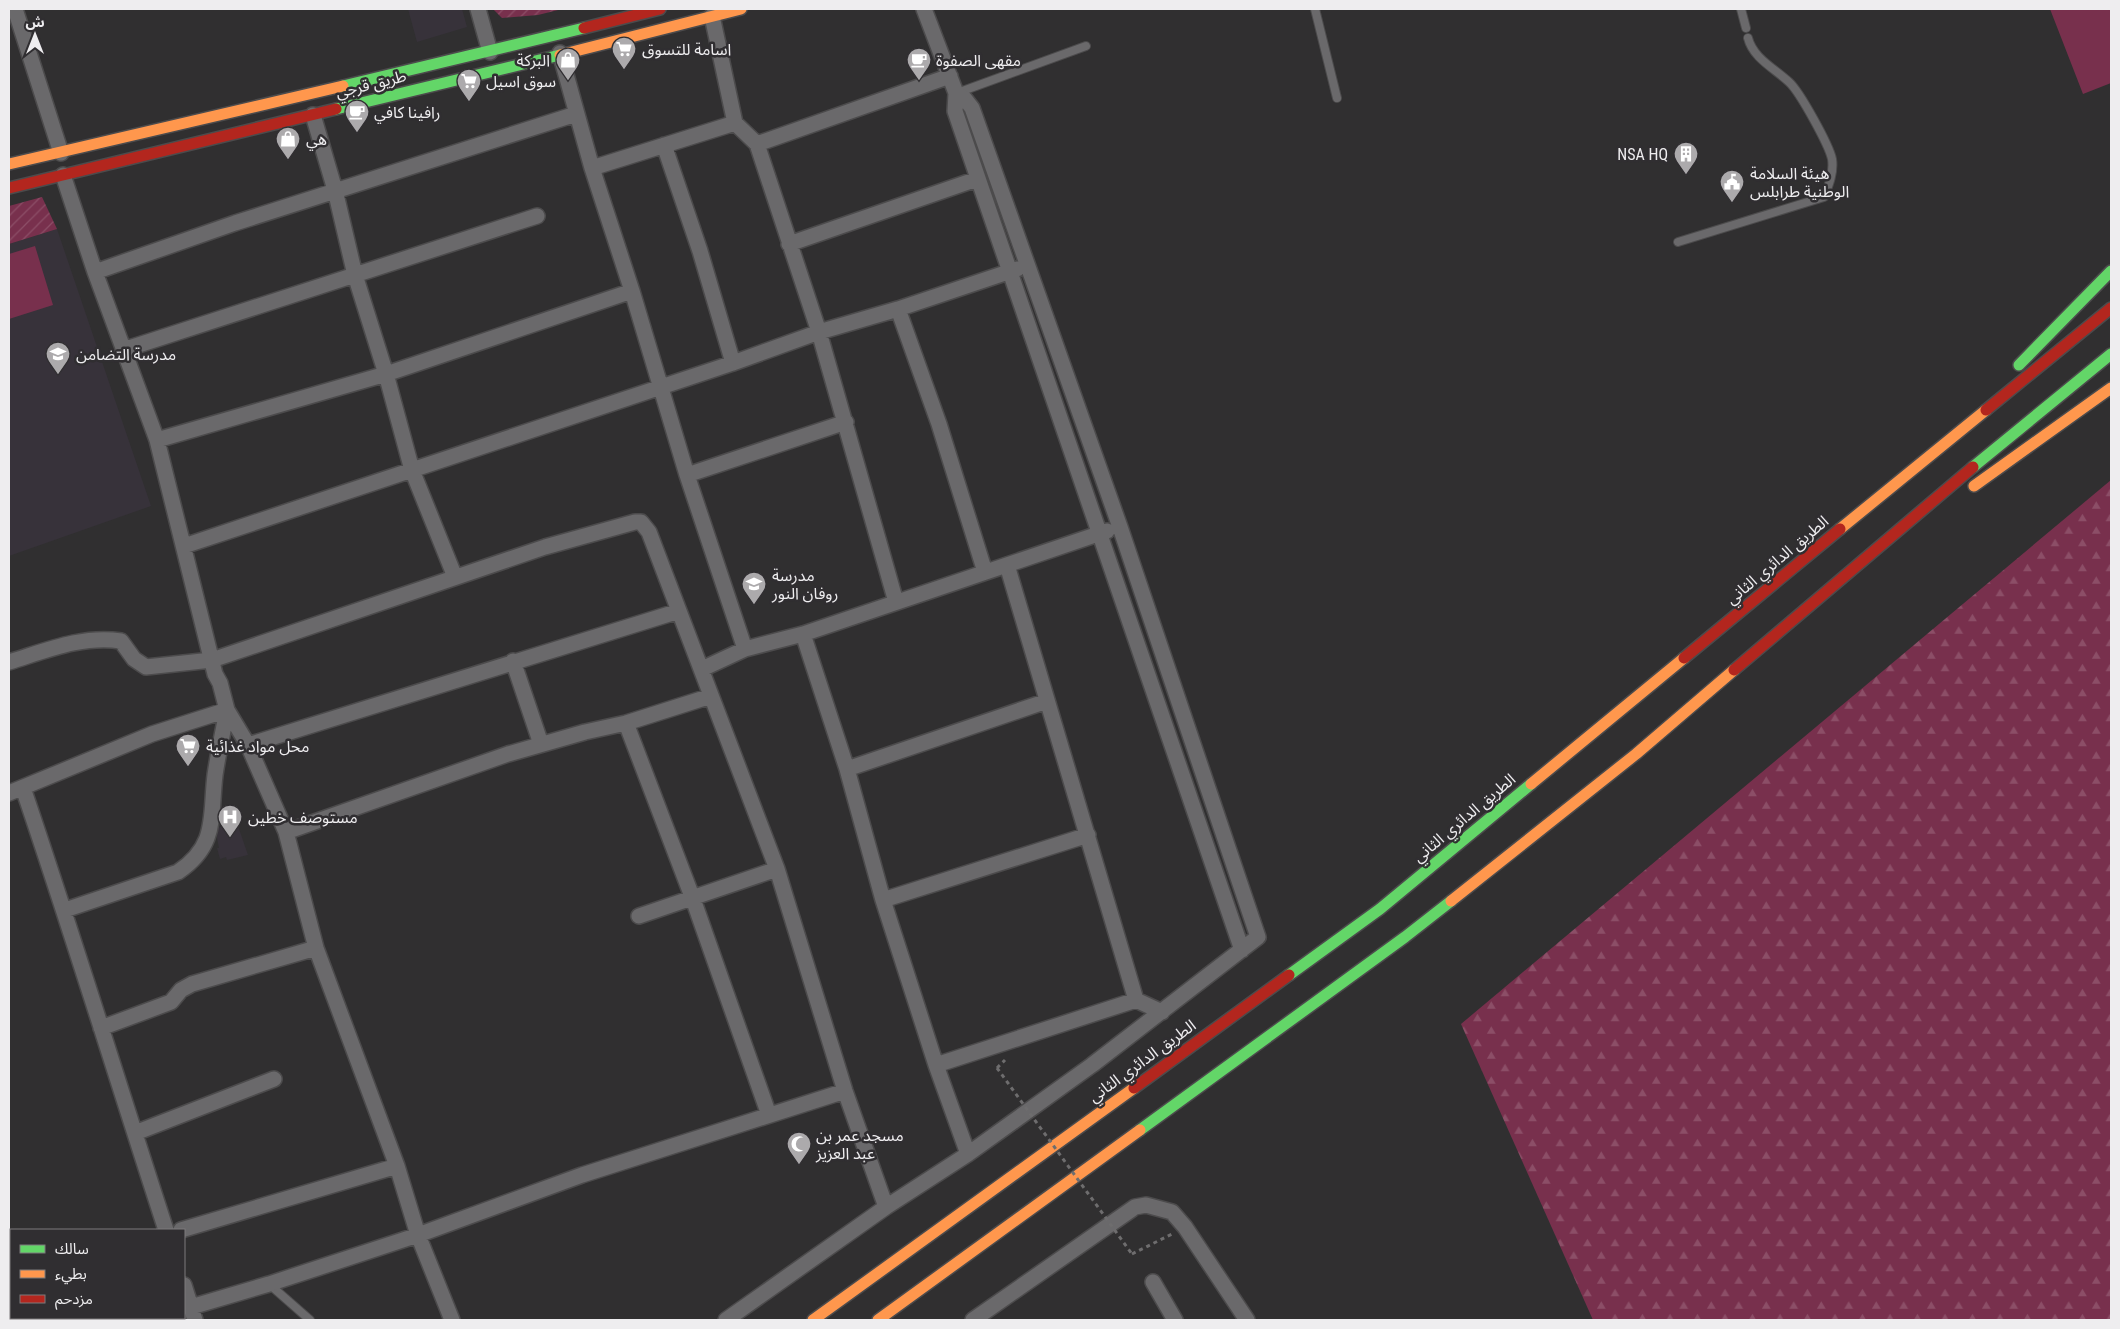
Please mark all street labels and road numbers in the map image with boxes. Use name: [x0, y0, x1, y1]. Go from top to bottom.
street label: طريق قرجي: [334, 66, 409, 105]
street label: الطريق الدائري الثاني: [1722, 512, 1834, 610]
street label: الطريق الدائري الثاني: [1409, 770, 1521, 868]
street label: الطريق الدائري الثاني: [1085, 1016, 1201, 1109]

